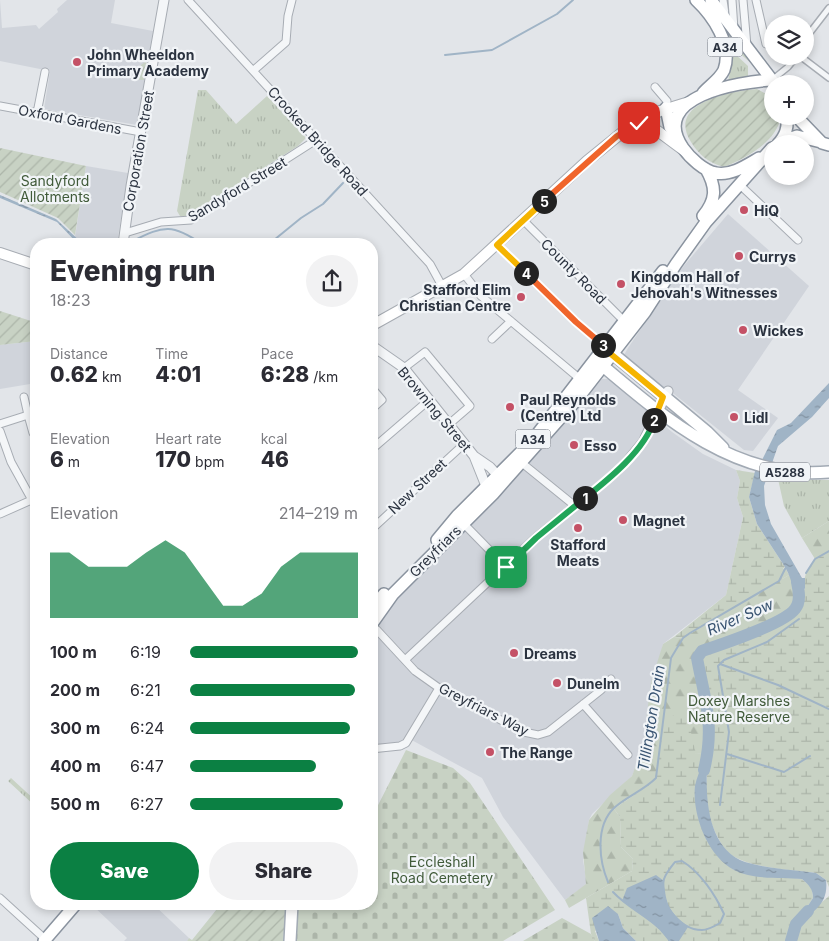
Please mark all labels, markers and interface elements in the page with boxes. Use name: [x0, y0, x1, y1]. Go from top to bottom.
map controls: [764, 15, 814, 185]
button: layers: [764, 15, 814, 65]
road number: A34: [708, 38, 742, 56]
place label: John Wheeldon Primary Academy: [87, 46, 210, 79]
marker: John Wheeldon Primary Academy: [71, 56, 83, 68]
button: +: [764, 75, 814, 125]
street label: Crooked Bridge Road: [264, 83, 372, 199]
street label: Corporation Street: [119, 89, 157, 213]
street label: Oxford Gardens: [17, 101, 123, 137]
pin: [618, 102, 660, 144]
icon: check: [625, 109, 653, 137]
button: −: [764, 135, 814, 185]
street label: Sandyford Street: [185, 153, 290, 225]
park label: Sandyford Allotments: [20, 172, 90, 205]
pin: 5: [532, 188, 556, 214]
text: 5: [540, 193, 549, 210]
place label: HiQ: [754, 202, 779, 219]
marker: HiQ: [738, 204, 750, 216]
street label: County Road: [538, 235, 610, 307]
place label: Currys: [749, 248, 796, 265]
marker: Currys: [733, 250, 745, 262]
text: Evening run: [50, 254, 216, 288]
button: share: [306, 255, 358, 307]
pin: 4: [514, 260, 538, 286]
text: 4: [522, 265, 531, 282]
place label: Kingdom Hall of Jehovah's Witnesses: [631, 268, 778, 301]
marker: Kingdom Hall of Jehovah's Witnesses: [615, 278, 627, 290]
place label: Stafford Elim Christian Centre: [399, 281, 511, 314]
text: 18:23: [50, 290, 91, 310]
marker: Stafford Elim Christian Centre: [515, 291, 527, 303]
place label: Wickes: [753, 322, 804, 339]
marker: Wickes: [737, 324, 749, 336]
pin: 3: [590, 332, 616, 358]
text: 3: [599, 337, 608, 354]
text: Distance: [50, 345, 108, 362]
text: Time: [155, 345, 188, 362]
text: Pace: [261, 345, 294, 362]
text: 0.62: [50, 362, 98, 387]
text: 4:01: [155, 362, 201, 387]
text: 6:28: [261, 362, 309, 387]
street label: Browning Street: [394, 363, 476, 455]
text: km: [98, 368, 122, 385]
text: /km: [309, 368, 338, 385]
place label: Paul Reynolds (Centre) Ltd: [520, 391, 616, 424]
marker: Paul Reynolds (Centre) Ltd: [504, 401, 516, 413]
pin: 2: [642, 408, 666, 432]
place label: Lidl: [744, 409, 768, 426]
marker: Lidl: [728, 411, 740, 423]
text: 2: [650, 412, 659, 429]
road number: A34: [516, 429, 550, 448]
text: Elevation: [50, 430, 110, 447]
text: Heart rate: [155, 430, 222, 447]
text: kcal: [261, 430, 287, 447]
place label: Esso: [584, 437, 617, 454]
marker: Esso: [568, 439, 580, 451]
text: 6: [50, 447, 64, 472]
text: 170: [155, 447, 191, 472]
text: 46: [261, 447, 289, 472]
text: m: [64, 453, 80, 470]
text: bpm: [191, 453, 225, 470]
street label: New Street: [384, 454, 450, 517]
road number: A5288: [760, 462, 810, 482]
pin: 1: [572, 486, 598, 510]
text: 1: [582, 490, 589, 507]
text: Elevation: [50, 503, 119, 523]
text: 214–219 m: [279, 503, 358, 523]
place label: Magnet: [633, 512, 685, 529]
marker: Magnet: [617, 514, 629, 526]
street label: Greyfriars: [406, 522, 464, 580]
marker: Stafford Meats: [572, 522, 584, 534]
place label: Stafford Meats: [550, 536, 606, 569]
pin: [485, 546, 527, 588]
icon: arrive: [492, 553, 520, 581]
water label: River Sow: [704, 594, 777, 640]
text: 100 m: [50, 642, 97, 662]
text: 6:19: [130, 642, 161, 662]
place label: Dreams: [524, 645, 577, 662]
marker: Dreams: [508, 647, 520, 659]
water label: Tillington Drain: [633, 663, 669, 772]
place label: Dunelm: [567, 675, 619, 692]
marker: Dunelm: [551, 677, 563, 689]
street label: Greyfriars Way: [436, 679, 532, 739]
text: 200 m: [50, 680, 100, 700]
text: 6:21: [130, 680, 161, 700]
park label: Doxey Marshes Nature Reserve: [688, 692, 790, 725]
text: 300 m: [50, 718, 100, 738]
text: 6:24: [130, 718, 164, 738]
place label: The Range: [500, 744, 573, 761]
marker: The Range: [484, 746, 496, 758]
text: 400 m: [50, 756, 101, 776]
text: 6:47: [130, 756, 164, 776]
text: 500 m: [50, 794, 100, 814]
text: 6:27: [130, 794, 163, 814]
button: Save: [50, 842, 199, 900]
button: Share: [209, 842, 358, 900]
park label: Eccleshall Road Cemetery: [391, 853, 493, 886]

